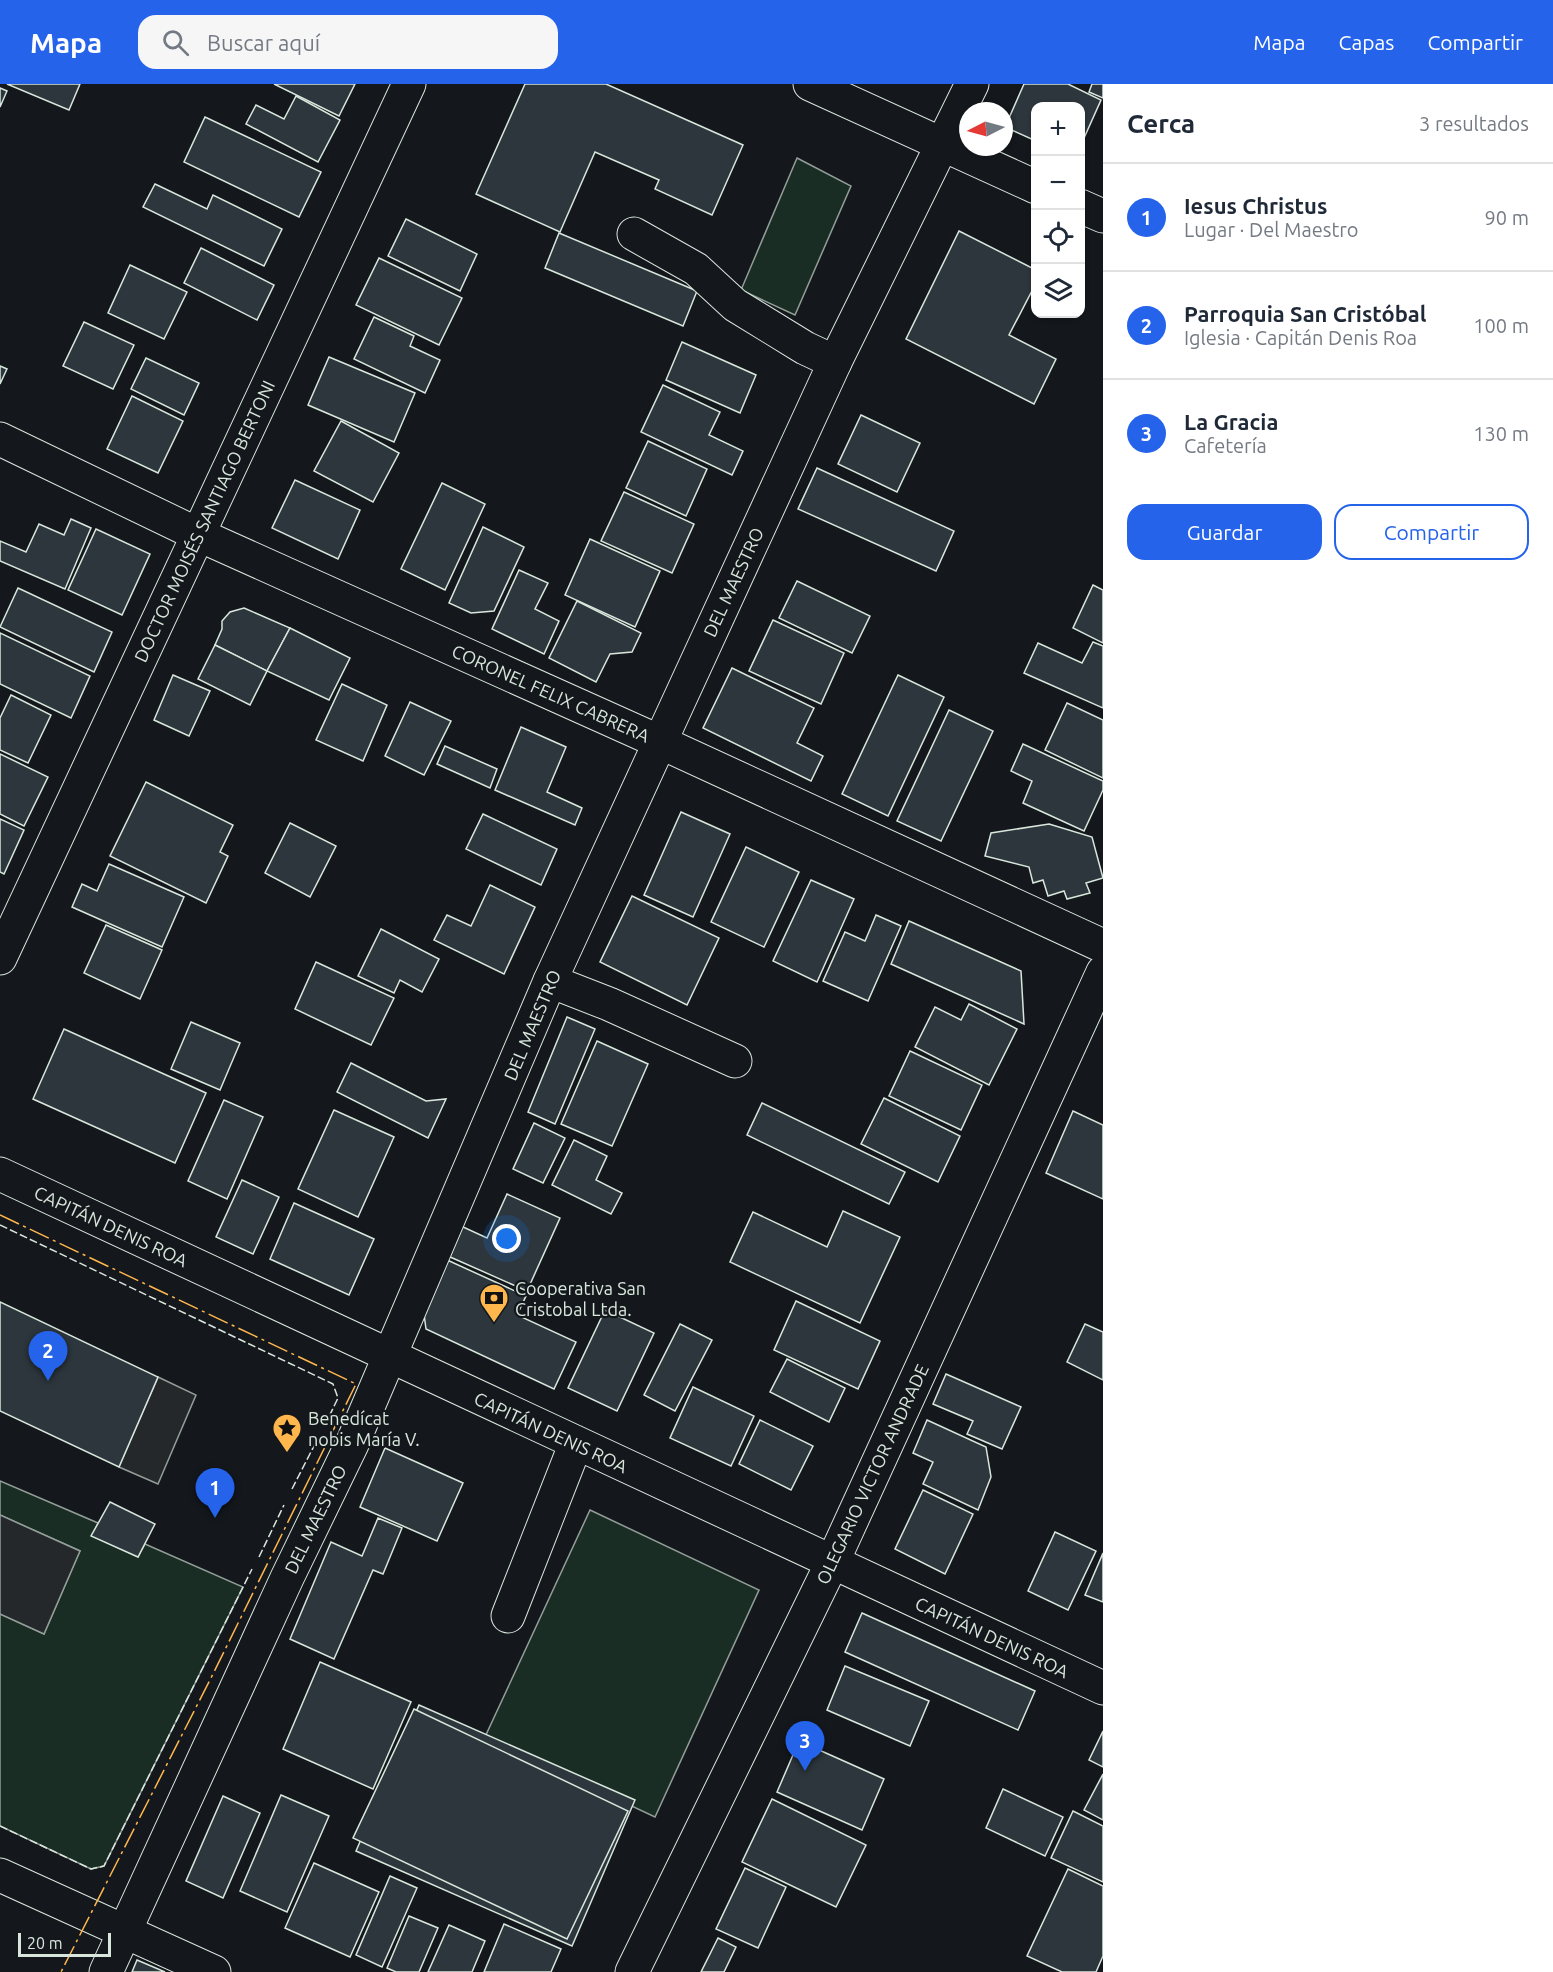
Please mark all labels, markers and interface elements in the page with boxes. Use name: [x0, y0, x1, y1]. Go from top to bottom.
search box: [138, 15, 558, 69]
icon: search: [159, 26, 192, 59]
text: Mapa: [30, 27, 102, 58]
text: Buscar aquí: [207, 30, 320, 55]
text: Mapa: [1253, 30, 1305, 54]
text: Capas: [1338, 30, 1394, 54]
text: Compartir: [1427, 30, 1523, 54]
north arrow: [959, 102, 1013, 156]
map controls: [1031, 102, 1085, 318]
button: +: [1031, 102, 1085, 156]
text: Cerca: [1127, 109, 1195, 138]
text: 3 resultados: [1419, 112, 1529, 135]
button: −: [1031, 156, 1085, 210]
text: Iesus Christus: [1184, 193, 1327, 218]
text: 1: [1141, 206, 1152, 229]
text: 90 m: [1485, 206, 1529, 229]
button: locate: [1031, 210, 1085, 264]
text: Lugar · Del Maestro: [1184, 218, 1359, 241]
button: layers: [1031, 264, 1085, 318]
text: Parroquia San Cristóbal: [1184, 301, 1426, 326]
text: 2: [1141, 314, 1152, 337]
text: 100 m: [1473, 314, 1529, 337]
text: Iglesia · Capitán Denis Roa: [1184, 326, 1417, 349]
street label: DOCTOR MOISÉS SANTIAGO BERTONI: [129, 377, 278, 665]
text: La Gracia: [1184, 409, 1278, 434]
text: 3: [1141, 422, 1152, 445]
text: 130 m: [1473, 422, 1529, 445]
text: Cafetería: [1184, 434, 1267, 457]
button: Guardar: [1127, 504, 1322, 560]
button: Compartir: [1334, 504, 1529, 560]
street label: DEL MAESTRO: [699, 524, 767, 640]
street label: CORONEL FELIX CABRERA: [449, 640, 653, 746]
street label: DEL MAESTRO: [500, 967, 564, 1083]
street label: CAPITÁN DENIS ROA: [31, 1181, 191, 1270]
your location: [492, 1224, 521, 1253]
place label: Cooperativa San Cristobal Ltda.: [515, 1278, 646, 1319]
bank icon: Cooperativa San Cristobal Ltda.: [478, 1282, 510, 1324]
pin: 2: [28, 1332, 68, 1381]
street label: OLEGARIO VICTOR ANDRADE: [812, 1361, 932, 1587]
street label: CAPITÁN DENIS ROA: [471, 1387, 631, 1476]
place label: Benedícat nobis María V.: [308, 1408, 420, 1449]
place icon: Benedícat nobis María V.: [271, 1412, 303, 1454]
street label: DEL MAESTRO: [280, 1462, 350, 1576]
pin: 1: [196, 1468, 234, 1518]
street label: CAPITÁN DENIS ROA: [912, 1592, 1072, 1681]
pin: 3: [786, 1722, 824, 1771]
scale bar: [18, 1930, 111, 1958]
text: 20 m: [27, 1934, 63, 1952]

